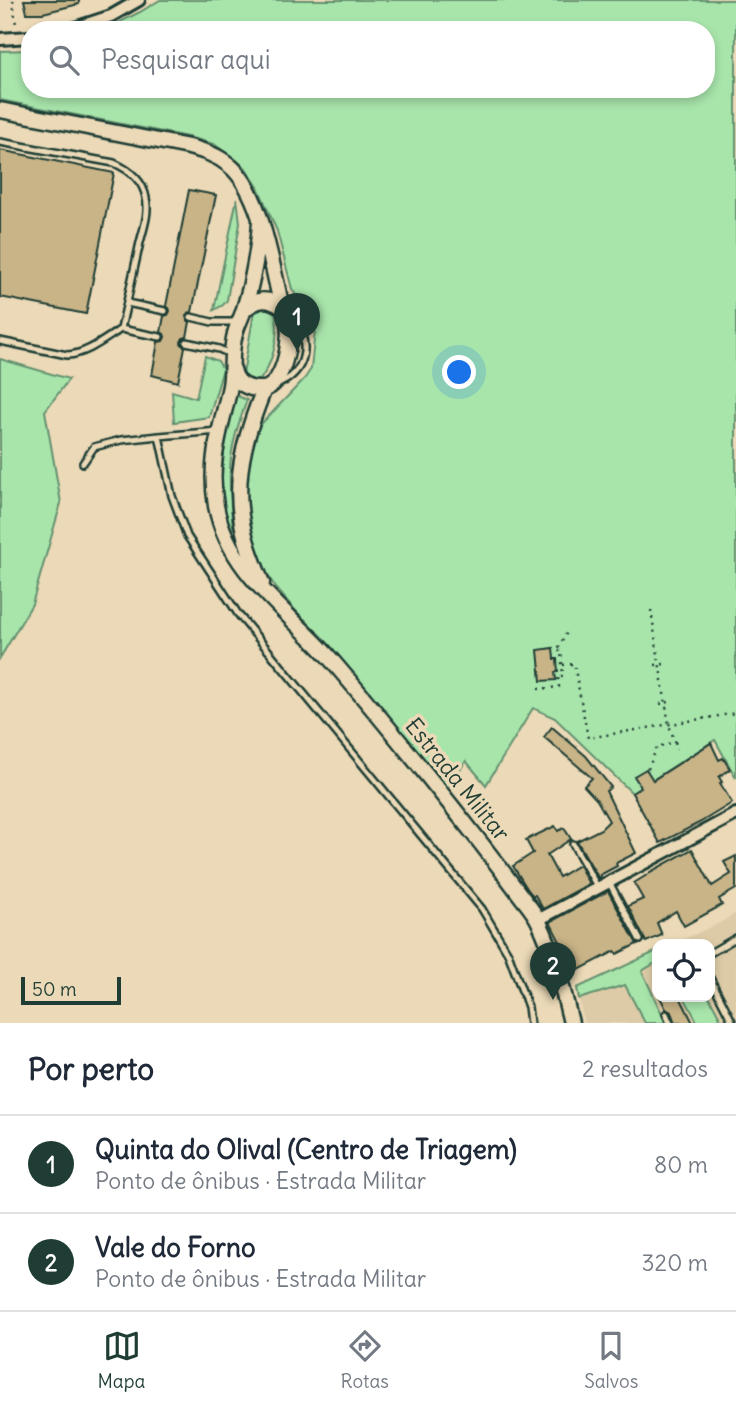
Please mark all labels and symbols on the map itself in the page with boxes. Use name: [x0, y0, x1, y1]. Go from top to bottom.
pin: 1: [274, 293, 320, 351]
your location: [442, 355, 476, 389]
street label: Estrada Militar: [399, 711, 517, 847]
pin: 2: [530, 942, 576, 1000]
scale bar: [21, 974, 121, 1006]

